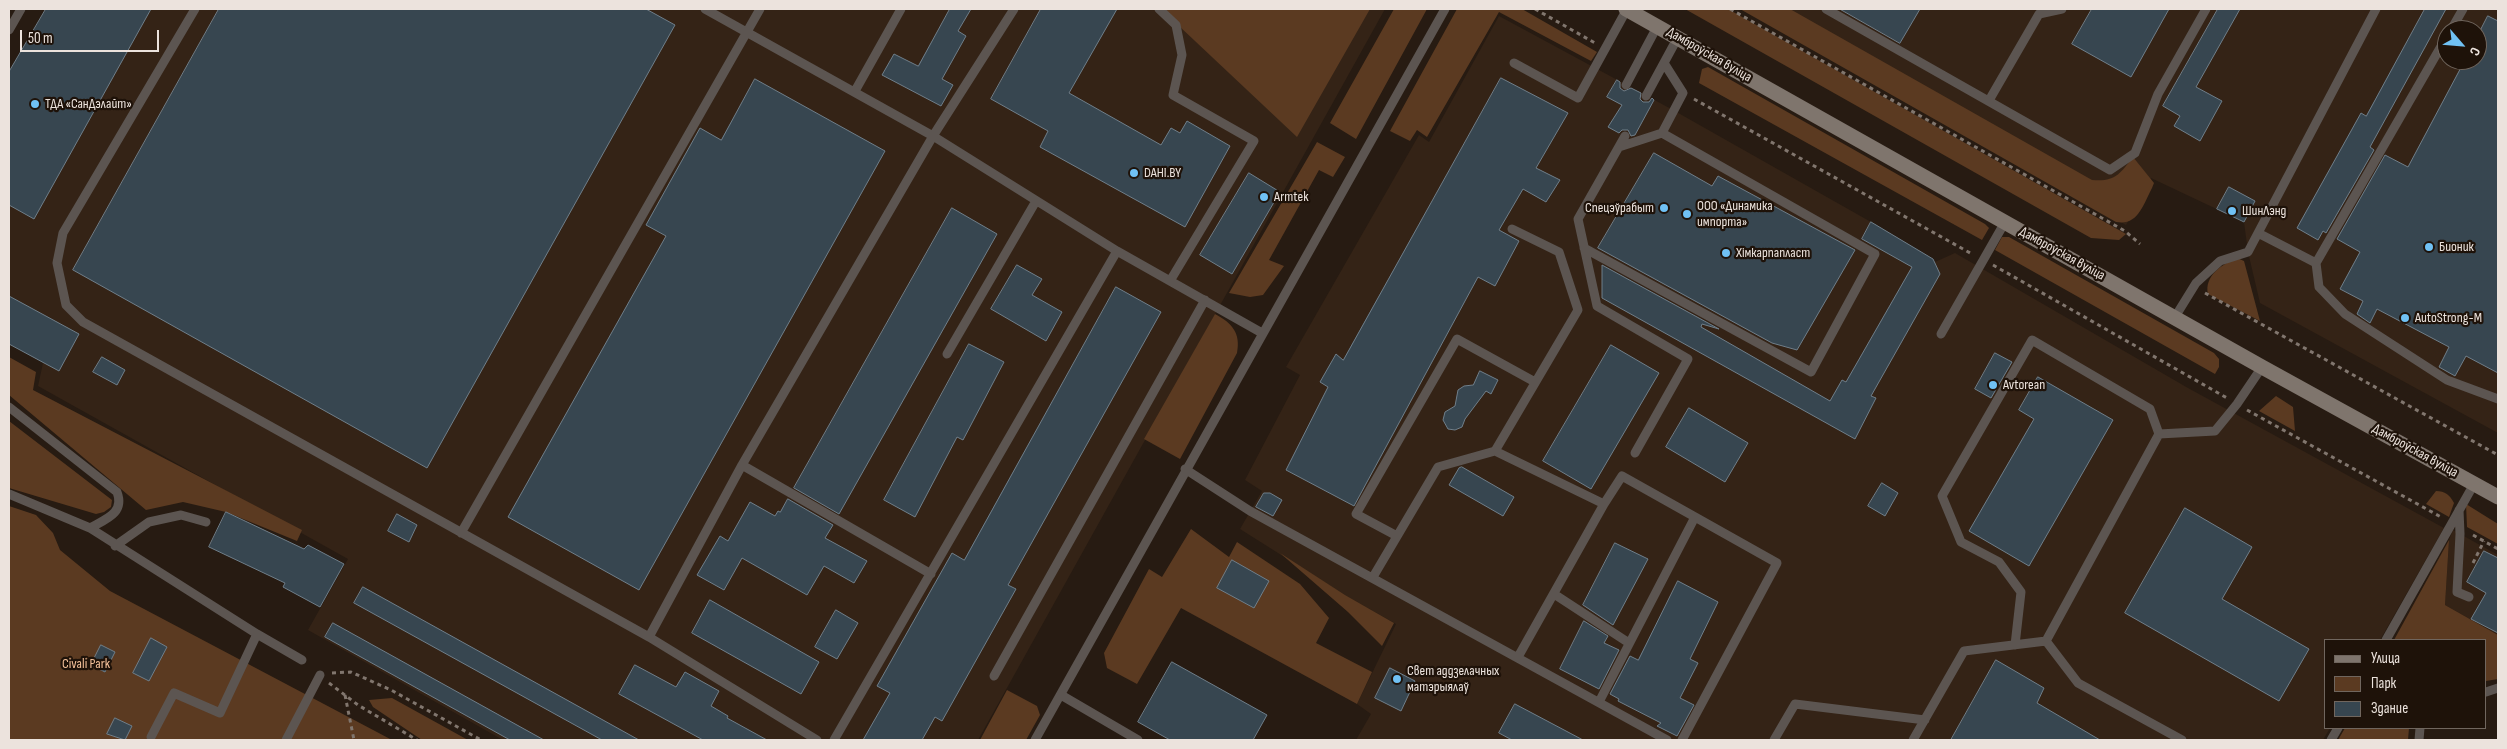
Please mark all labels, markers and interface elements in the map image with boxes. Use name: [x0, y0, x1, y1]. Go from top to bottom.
scale bar: [22, 20, 161, 52]
north arrow: [2437, 20, 2487, 70]
street label: Дамброўская вуліца: [1663, 24, 1755, 86]
text: 50 m: [28, 29, 53, 48]
text: С: [2466, 45, 2484, 59]
place label: ТДА «СанДэлайт»: [45, 96, 132, 112]
marker: ТДА «СанДэлайт»: [29, 98, 41, 110]
place label: DAHI.BY: [1144, 165, 1181, 181]
marker: DAHI.BY: [1128, 167, 1140, 179]
place label: Armtek: [1274, 189, 1308, 205]
marker: Armtek: [1258, 191, 1270, 203]
place label: ООО «Динамика импорта»: [1697, 198, 1773, 230]
place label: Спецэўрабыт: [1585, 200, 1654, 216]
marker: Спецэўрабыт: [1658, 202, 1670, 214]
place label: ШинЛэнд: [2242, 203, 2286, 219]
marker: ШинЛэнд: [2226, 205, 2238, 217]
marker: ООО «Динамика импорта»: [1681, 208, 1693, 220]
street label: Дамброўская вуліца: [2016, 224, 2108, 284]
place label: Бионик: [2439, 239, 2474, 255]
marker: Бионик: [2423, 241, 2435, 253]
place label: Хімкарпапласт: [1736, 245, 1810, 261]
marker: Хімкарпапласт: [1720, 247, 1732, 259]
place label: AutoStrong-M: [2415, 310, 2482, 326]
marker: AutoStrong-M: [2399, 312, 2411, 324]
place label: Avtorean: [2003, 377, 2045, 393]
marker: Avtorean: [1987, 379, 1999, 391]
street label: Дамброўская вуліца: [2369, 421, 2461, 481]
legend: [2324, 639, 2487, 729]
text: Улица: [2371, 649, 2400, 668]
park label: Civali Park: [62, 656, 110, 672]
place label: Свет аддзелачных матэрыялаў: [1407, 663, 1499, 696]
marker: Свет аддзелачных матэрыялаў: [1391, 673, 1403, 685]
text: Парк: [2371, 674, 2396, 693]
text: Здание: [2371, 699, 2408, 718]

